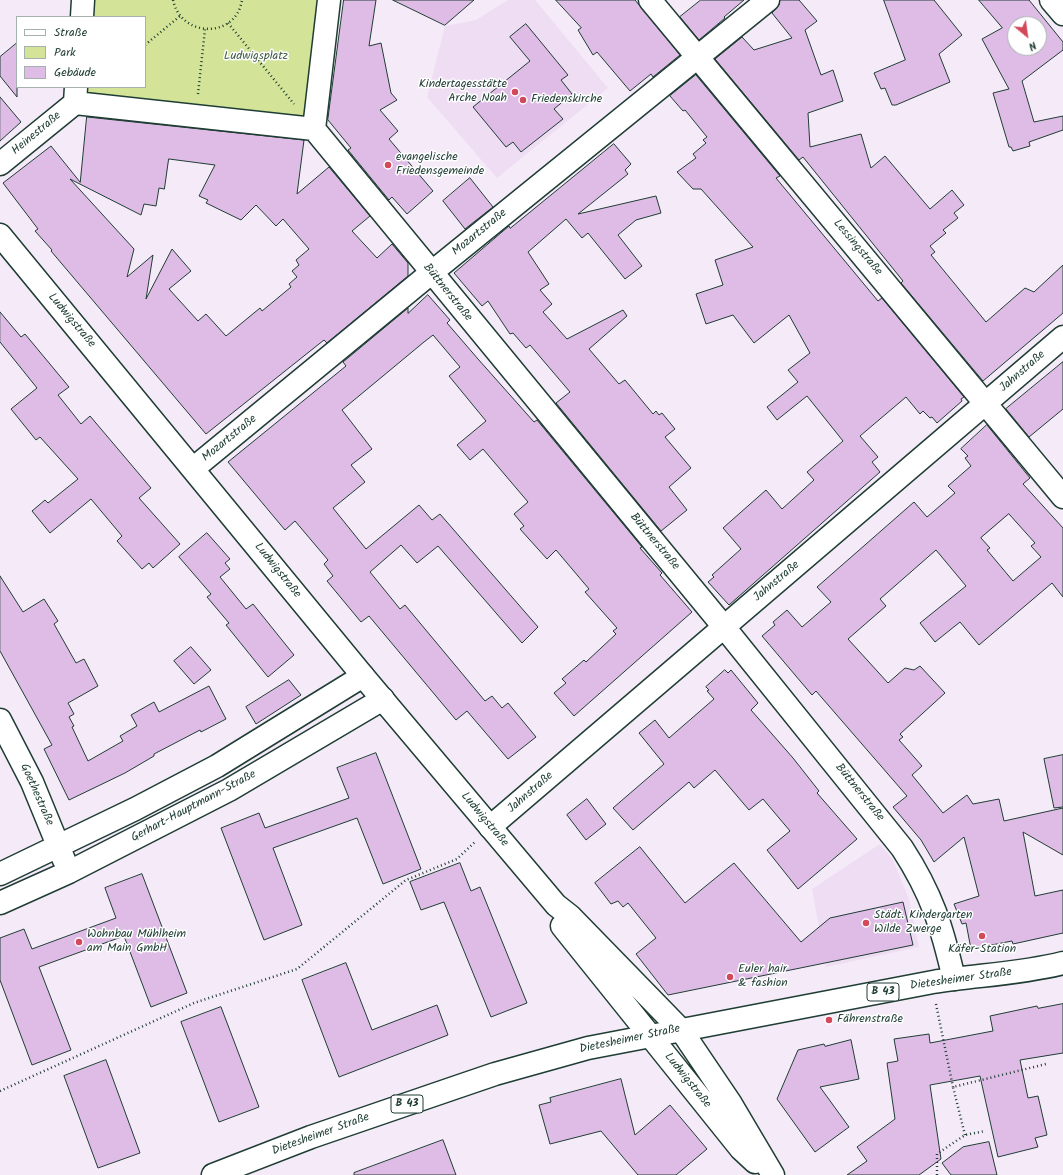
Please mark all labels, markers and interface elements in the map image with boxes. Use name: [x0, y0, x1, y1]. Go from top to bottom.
legend: [16, 16, 146, 88]
north arrow: [1007, 16, 1047, 56]
text: Straße: [54, 23, 87, 42]
text: N: [1025, 36, 1040, 55]
text: Park: [54, 43, 76, 62]
park label: Ludwigsplatz: [224, 50, 288, 64]
text: Gebäude: [54, 63, 96, 82]
place label: Kindertagesstätte Arche Noah: [419, 78, 507, 106]
marker: Kindertagesstätte Arche Noah: [510, 87, 520, 97]
place label: Friedenskirche: [531, 93, 602, 107]
marker: Friedenskirche: [518, 95, 528, 105]
street label: Heinestraße: [9, 109, 65, 159]
place label: evangelische Friedensgemeinde: [396, 151, 484, 179]
marker: evangelische Friedensgemeinde: [383, 160, 393, 170]
street label: Mozartstraße: [450, 207, 510, 259]
street label: Lessingstraße: [829, 217, 885, 279]
street label: Büttnerstraße: [419, 261, 475, 325]
street label: Ludwigstraße: [44, 291, 98, 351]
street label: Jahnstraße: [997, 348, 1049, 396]
street label: Mozartstraße: [200, 413, 260, 465]
street label: Büttnerstraße: [626, 510, 682, 574]
street label: Ludwigstraße: [250, 541, 304, 601]
street label: Jahnstraße: [751, 559, 803, 605]
street label: Büttnerstraße: [831, 761, 887, 825]
street label: Goethestraße: [16, 762, 56, 828]
street label: Gerhart-Hauptmann-Straße: [129, 768, 259, 846]
street label: Jahnstraße: [505, 769, 557, 817]
street label: Ludwigstraße: [457, 790, 511, 850]
place label: Städt. Kindergarten Wilde Zwerge: [874, 909, 972, 937]
marker: Städt. Kindergarten Wilde Zwerge: [861, 918, 871, 928]
place label: Wohnbau Mühlheim am Main GmbH: [87, 928, 186, 956]
marker: Käfer-Station: [977, 931, 987, 941]
marker: Wohnbau Mühlheim am Main GmbH: [74, 937, 84, 947]
place label: Käfer-Station: [948, 943, 1016, 957]
place label: Euler hair & fashion: [738, 963, 788, 991]
street label: Dietesheimer Straße: [909, 966, 1013, 994]
marker: Euler hair & fashion: [725, 972, 735, 982]
road number: B 43: [867, 983, 899, 1001]
place label: Fährenstraße: [837, 1013, 903, 1027]
marker: Fährenstraße: [824, 1015, 834, 1025]
street label: Dietesheimer Straße: [578, 1022, 682, 1058]
street label: Ludwigstraße: [660, 1051, 714, 1111]
road number: B 43: [391, 1095, 423, 1113]
street label: Dietesheimer Straße: [270, 1111, 372, 1159]

